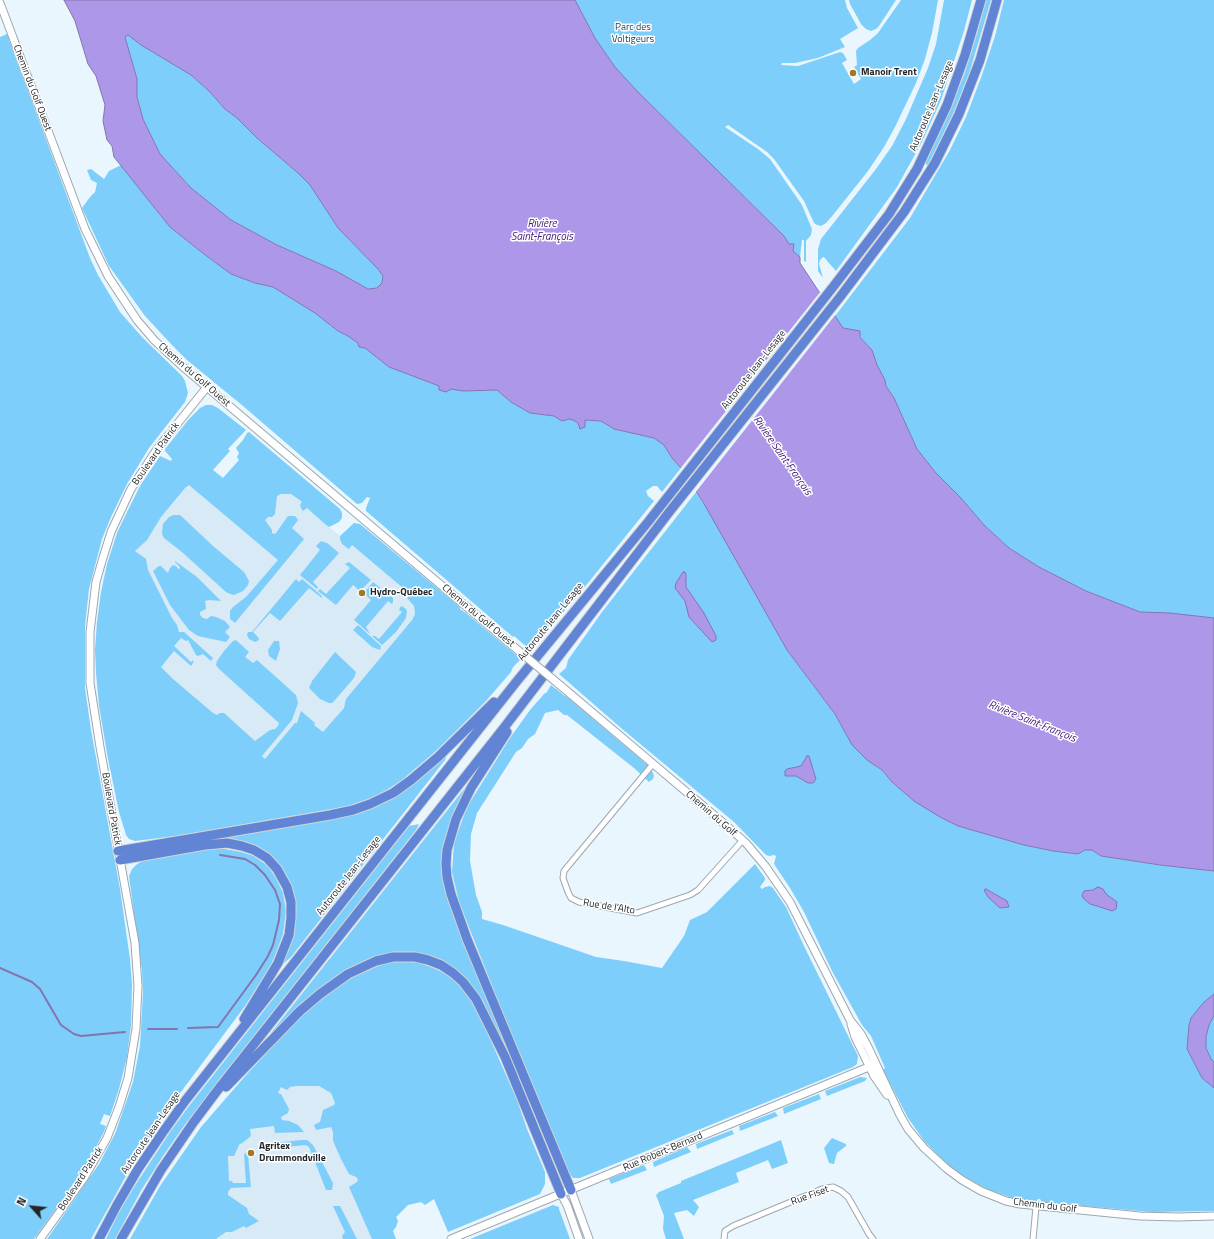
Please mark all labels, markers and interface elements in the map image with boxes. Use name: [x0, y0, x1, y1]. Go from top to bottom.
park label: Parc des Voltigeurs: [612, 22, 654, 46]
street label: Chemin du Golf Ouest: [10, 43, 54, 133]
street label: Autoroute Jean-Lesage: [908, 59, 956, 153]
place label: Manoir Trent: [861, 67, 917, 79]
marker: Manoir Trent: [848, 68, 858, 78]
water label: Rivière Saint-François: [511, 217, 573, 243]
street label: Autoroute Jean-Lesage: [719, 328, 789, 412]
street label: Chemin du Golf Ouest: [156, 341, 232, 409]
water label: Rivière Saint-François: [750, 414, 814, 498]
street label: Boulevard Patrick: [130, 420, 182, 488]
street label: Autoroute Jean-Lesage: [516, 581, 586, 663]
street label: Chemin du Golf Ouest: [439, 582, 517, 650]
place label: Hydro-Québec: [370, 587, 432, 599]
marker: Hydro-Québec: [357, 588, 367, 598]
water label: Rivière Saint-François: [986, 698, 1078, 746]
street label: Boulevard Patrick: [99, 772, 123, 846]
street label: Chemin du Golf: [683, 789, 739, 839]
street label: Autoroute Jean-Lesage: [314, 834, 384, 918]
street label: Rue de l'Alto: [582, 897, 636, 917]
street label: Autoroute Jean-Lesage: [119, 1089, 183, 1177]
street label: Rue Robert-Bernard: [621, 1130, 705, 1174]
place label: Agritex Drummondville: [259, 1141, 326, 1164]
street label: Boulevard Patrick: [56, 1145, 106, 1213]
marker: Agritex Drummondville: [246, 1148, 256, 1158]
street label: Rue Fiset: [789, 1184, 831, 1208]
north arrow: [12, 1187, 52, 1227]
text: N: [12, 1195, 30, 1209]
street label: Chemin du Golf: [1013, 1196, 1077, 1216]

